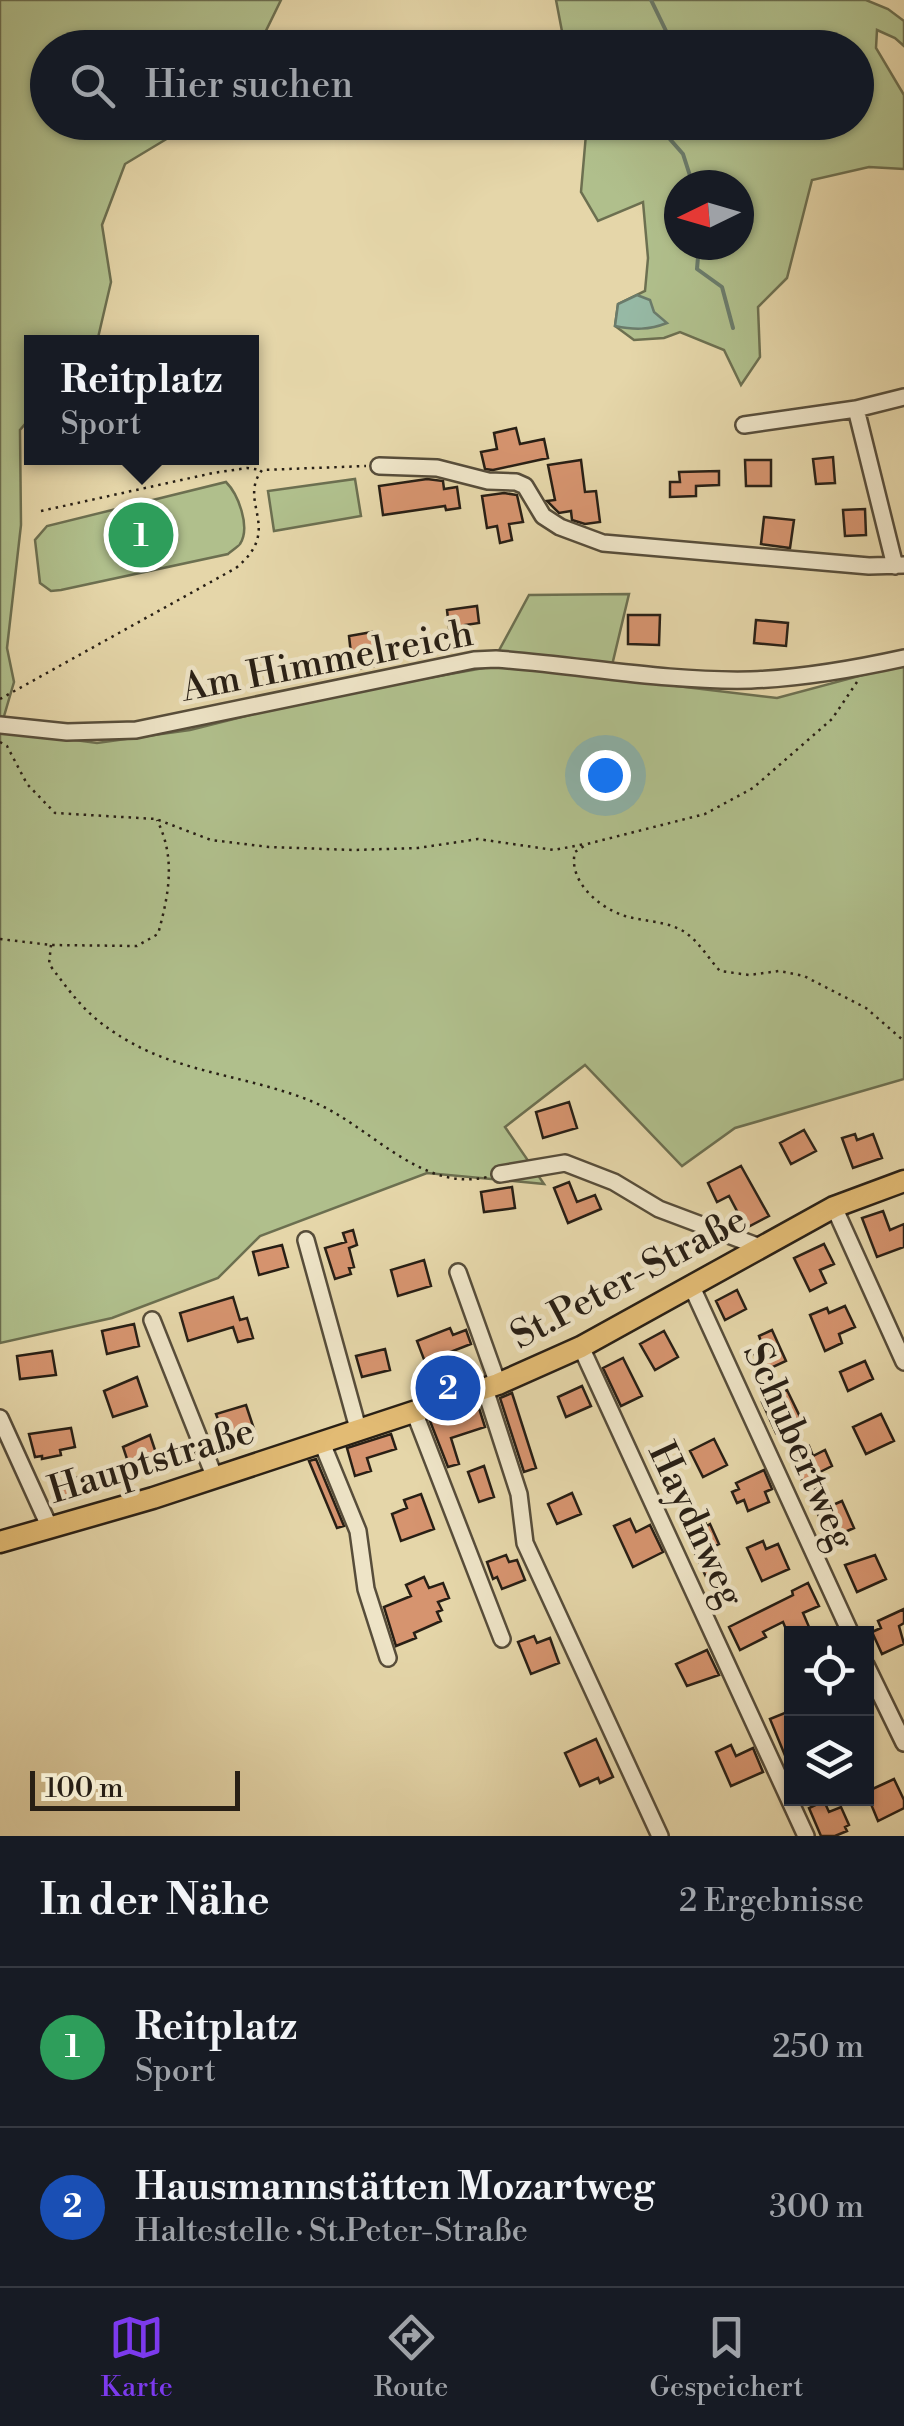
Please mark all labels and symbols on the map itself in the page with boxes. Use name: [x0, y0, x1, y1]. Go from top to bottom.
north arrow: [664, 170, 754, 260]
pin: 1: [108, 498, 174, 572]
street label: Am Himmelreich: [176, 610, 477, 713]
your location: [580, 750, 631, 801]
street label: St.Peter-Straße: [503, 1196, 755, 1360]
street label: Schubertweg: [732, 1336, 865, 1558]
pin: 2: [416, 1350, 480, 1426]
street label: Hauptstraße: [43, 1408, 260, 1515]
street label: Haydnweg: [637, 1435, 754, 1615]
scale bar: [30, 1766, 240, 1810]

